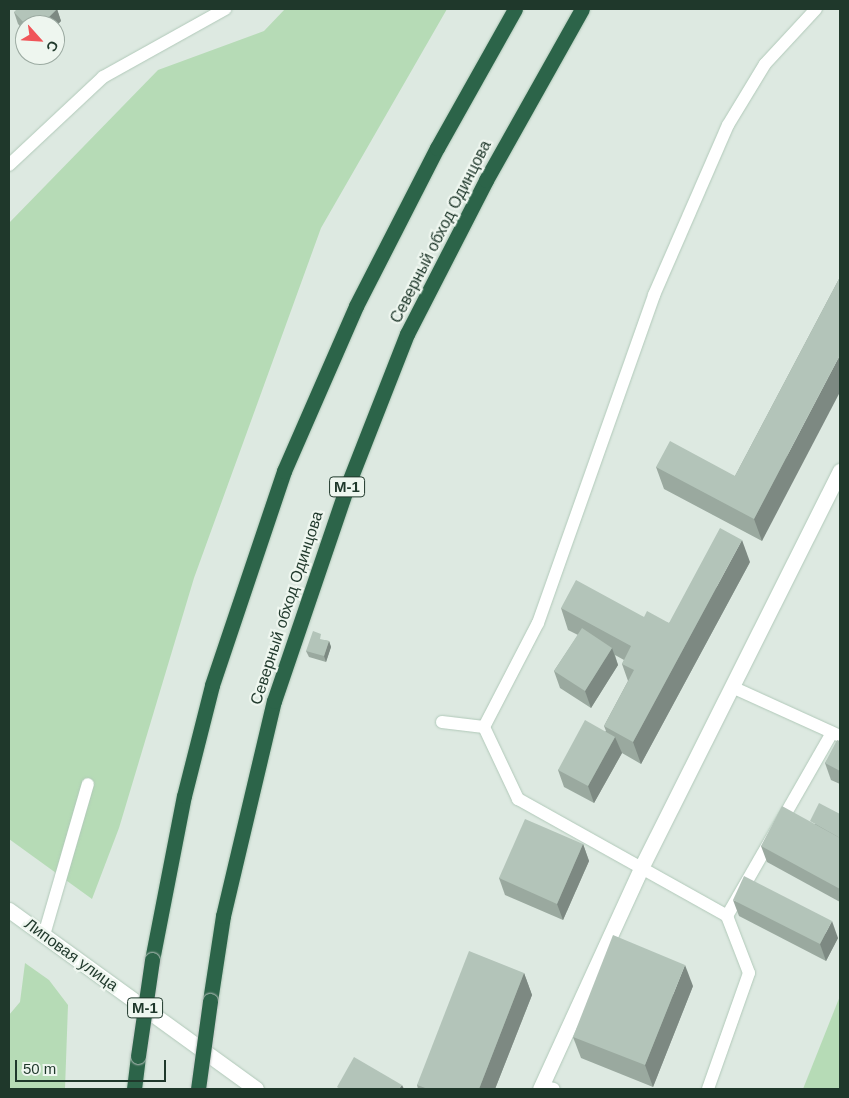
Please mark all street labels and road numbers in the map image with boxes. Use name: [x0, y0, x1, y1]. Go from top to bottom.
street label: Северный обход Одинцова: [387, 138, 495, 326]
road number: М-1: [328, 474, 366, 500]
street label: Северный обход Одинцова: [247, 509, 327, 707]
street label: Липовая улица: [20, 915, 122, 995]
road number: М-1: [126, 996, 164, 1020]

